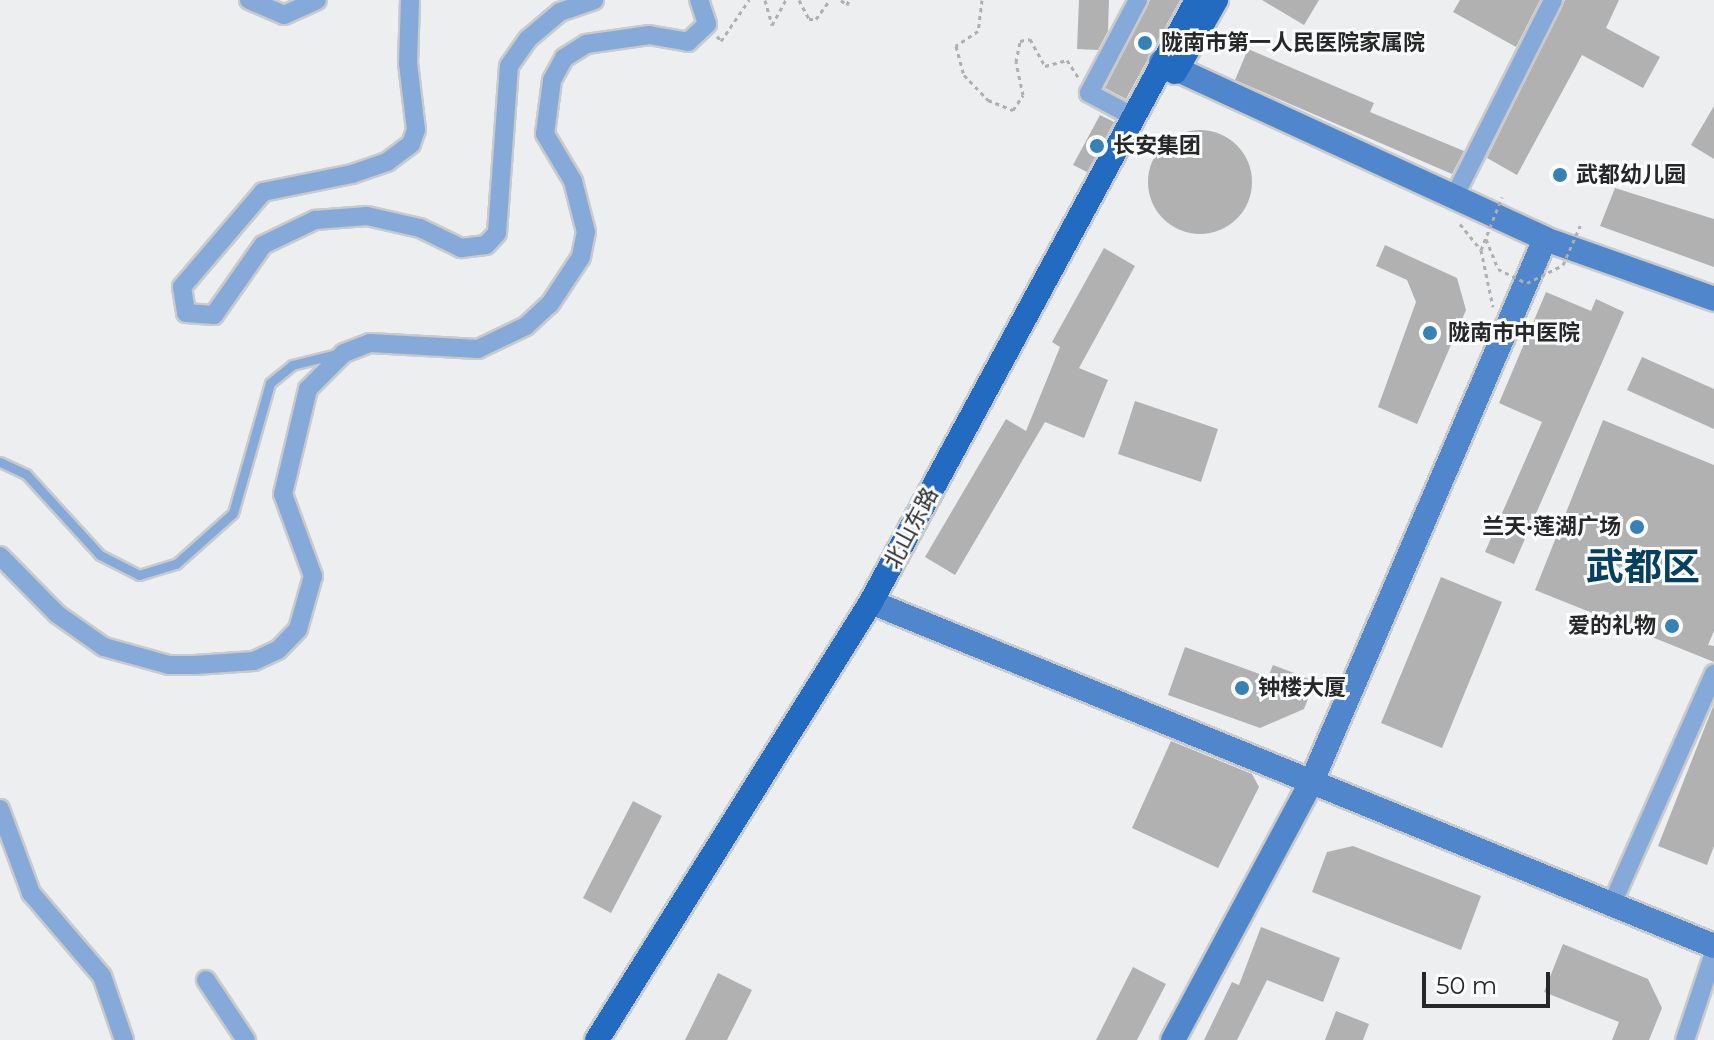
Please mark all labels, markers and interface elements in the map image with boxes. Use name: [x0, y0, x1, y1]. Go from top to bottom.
place label: 陇南市第一人民医院家属院: [1161, 30, 1425, 56]
marker: 陇南市第一人民医院家属院: [1136, 34, 1154, 52]
place label: 长安集团: [1113, 133, 1201, 159]
marker: 长安集团: [1088, 137, 1106, 155]
place label: 武都幼儿园: [1576, 162, 1686, 188]
marker: 武都幼儿园: [1551, 166, 1569, 184]
place label: 陇南市中医院: [1448, 320, 1580, 346]
marker: 陇南市中医院: [1419, 322, 1441, 344]
street label: 北山东路: [879, 483, 943, 573]
place label: 兰天·莲湖广场: [1482, 514, 1621, 540]
marker: 兰天·莲湖广场: [1628, 518, 1646, 536]
district label: 武都区: [1586, 544, 1700, 590]
place label: 爱的礼物: [1568, 613, 1656, 639]
marker: 爱的礼物: [1663, 617, 1681, 635]
place label: 钟楼大厦: [1258, 675, 1346, 701]
marker: 钟楼大厦: [1233, 679, 1251, 697]
scale bar: [1426, 956, 1554, 1006]
text: 50 m: [1436, 971, 1497, 1000]

